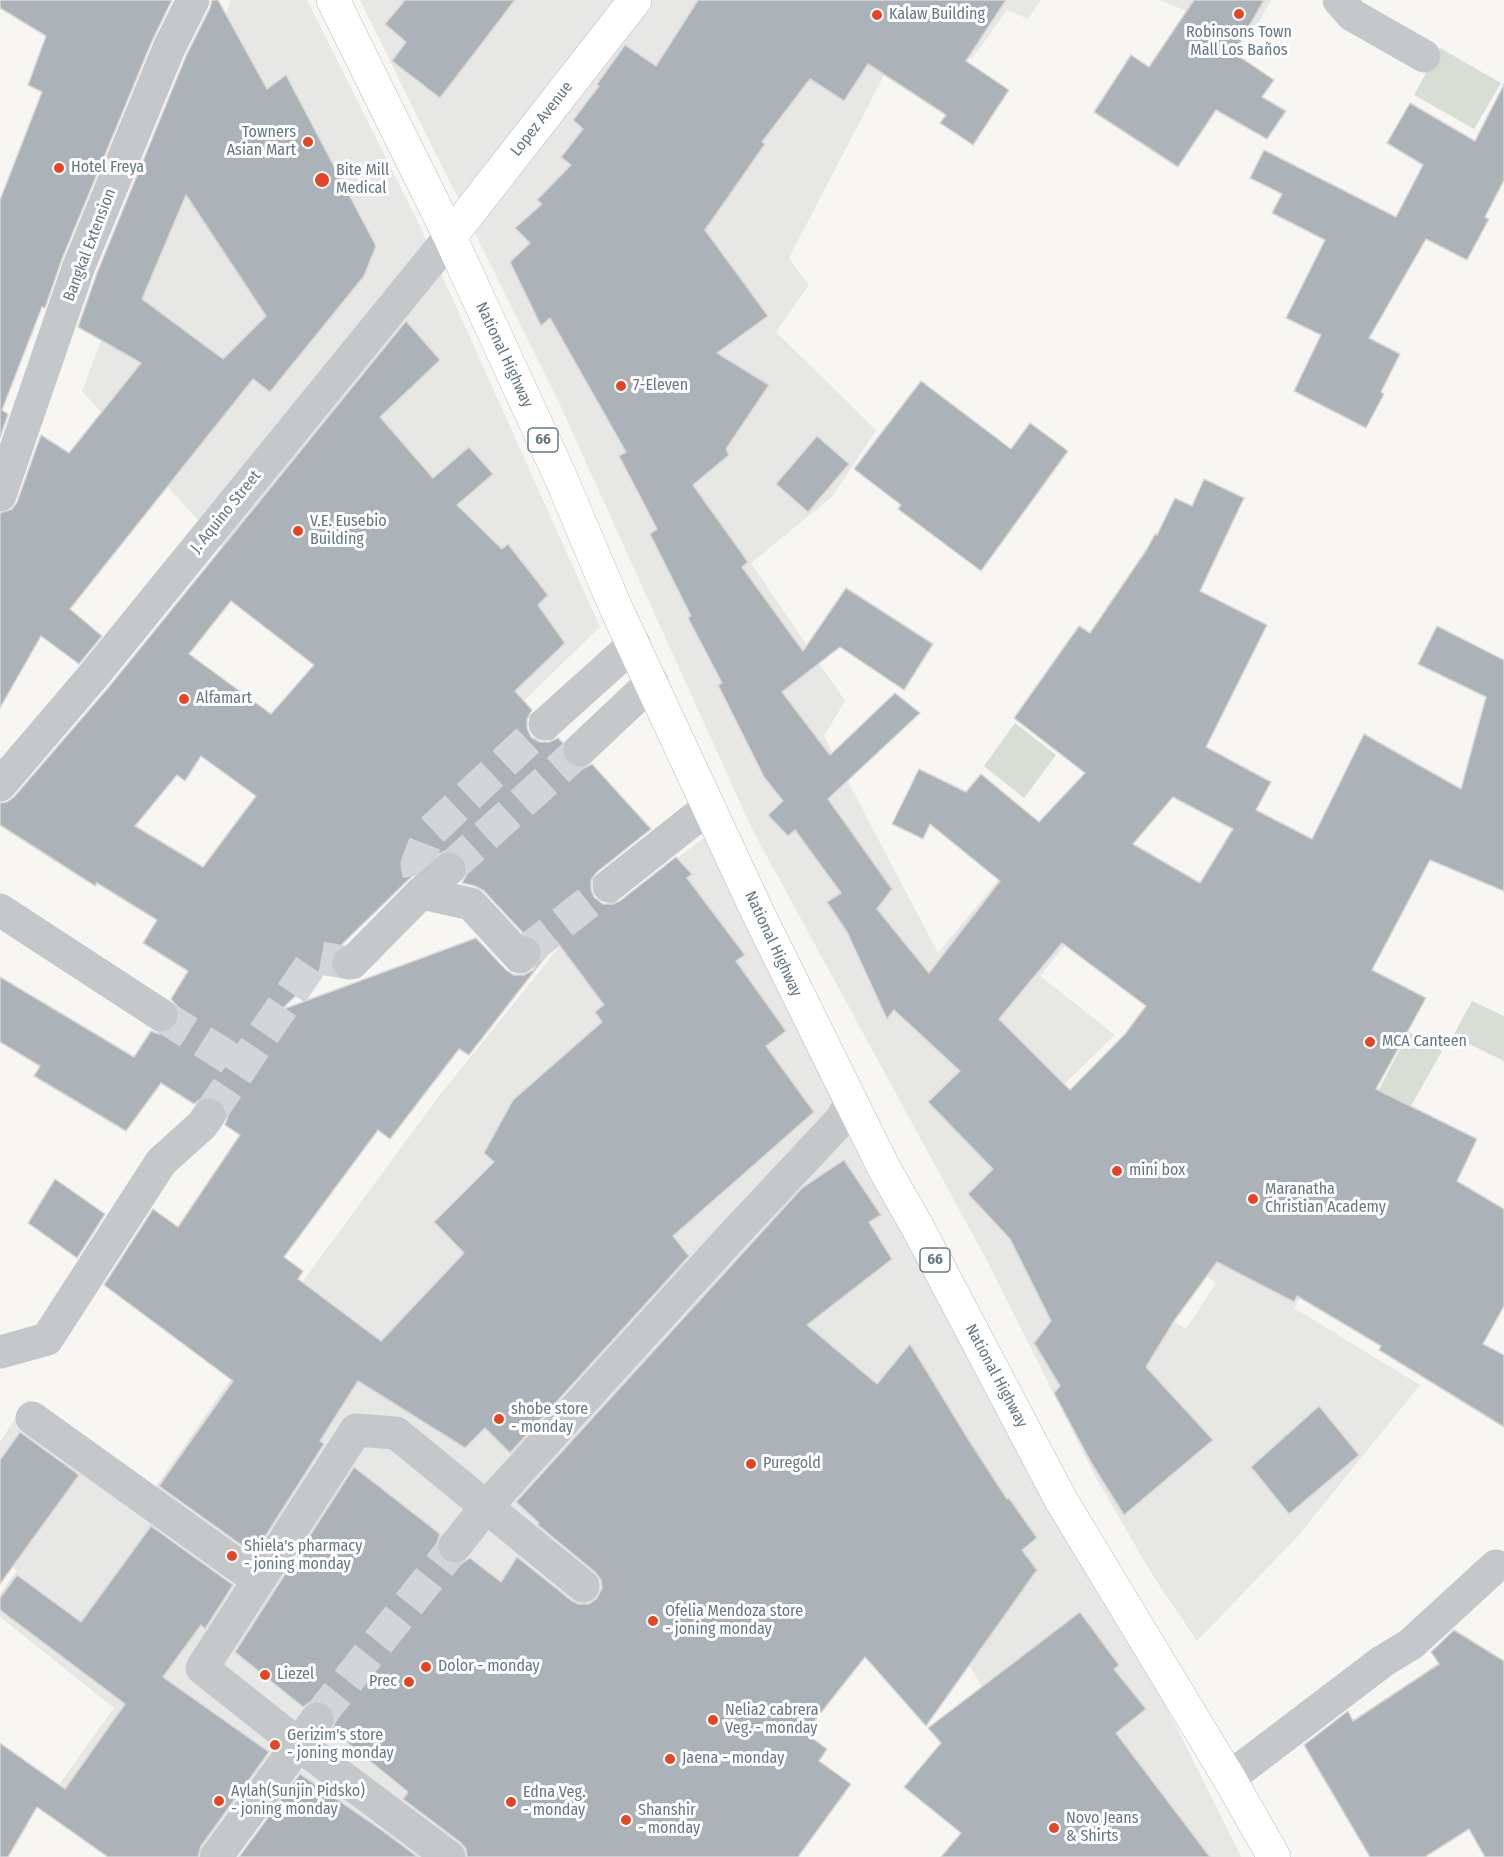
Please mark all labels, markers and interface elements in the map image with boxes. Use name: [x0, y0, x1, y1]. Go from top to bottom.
place label: Kalaw Building: [889, 5, 985, 25]
marker: Robinsons Town Mall Los Baños: [1232, 7, 1246, 21]
marker: Kalaw Building: [870, 8, 884, 22]
place label: Robinsons Town Mall Los Baños: [1186, 23, 1292, 61]
street label: Lopez Avenue: [507, 78, 577, 160]
place label: Towners Asian Mart: [227, 123, 296, 161]
marker: Towners Asian Mart: [301, 135, 315, 149]
place label: Hotel Freya: [71, 158, 144, 178]
marker: Hotel Freya: [52, 161, 66, 175]
place label: Bite Mill Medical: [336, 161, 389, 199]
marker: Bite Mill Medical: [313, 171, 331, 189]
street label: Bangkal Extension: [60, 186, 120, 304]
street label: National Highway: [471, 299, 537, 411]
place label: 7-Eleven: [633, 376, 688, 396]
marker: 7-Eleven: [614, 379, 628, 393]
road number: 66: [528, 428, 558, 452]
street label: J. Aquino Street: [187, 467, 265, 557]
place label: V.E. Eusebio Building: [310, 512, 387, 550]
marker: V.E. Eusebio Building: [291, 524, 305, 538]
place label: Alfamart: [196, 689, 252, 709]
marker: Alfamart: [177, 692, 191, 706]
street label: National Highway: [740, 888, 806, 1000]
place label: MCA Canteen: [1382, 1032, 1467, 1052]
marker: MCA Canteen: [1363, 1035, 1377, 1049]
place label: mini box: [1129, 1161, 1185, 1181]
marker: mini box: [1110, 1164, 1124, 1178]
place label: Maranatha Christian Academy: [1265, 1180, 1386, 1218]
marker: Maranatha Christian Academy: [1246, 1192, 1260, 1206]
road number: 66: [920, 1248, 950, 1272]
street label: National Highway: [961, 1321, 1031, 1431]
place label: shobe store - monday: [511, 1400, 588, 1438]
marker: shobe store - monday: [492, 1412, 506, 1426]
place label: Puregold: [763, 1454, 821, 1474]
marker: Puregold: [744, 1457, 758, 1471]
place label: Shiela's pharmacy - joning monday: [244, 1537, 362, 1575]
marker: Shiela's pharmacy - joning monday: [225, 1549, 239, 1563]
place label: Ofelia Mendoza store - joning monday: [665, 1602, 803, 1640]
marker: Ofelia Mendoza store - joning monday: [646, 1614, 660, 1628]
place label: Dolor - monday: [438, 1657, 540, 1677]
marker: Dolor - monday: [419, 1660, 433, 1674]
place label: Liezel: [277, 1665, 314, 1685]
marker: Liezel: [258, 1668, 272, 1682]
place label: Prec: [369, 1672, 397, 1692]
marker: Prec: [402, 1675, 416, 1689]
place label: Nelia2 cabrera Veg. - monday: [725, 1701, 819, 1739]
marker: Nelia2 cabrera Veg. - monday: [706, 1713, 720, 1727]
place label: Gerizim's store - joning monday: [287, 1726, 394, 1764]
marker: Gerizim's store - joning monday: [268, 1738, 282, 1752]
place label: Jaena - monday: [682, 1749, 784, 1769]
marker: Jaena - monday: [663, 1752, 677, 1766]
place label: Aylah(Sunjin Pidsko) - joning monday: [231, 1782, 365, 1820]
place label: Edna Veg. - monday: [523, 1783, 585, 1821]
marker: Aylah(Sunjin Pidsko) - joning monday: [212, 1794, 226, 1808]
marker: Edna Veg. - monday: [504, 1795, 518, 1809]
place label: Shanshir - monday: [638, 1801, 700, 1839]
place label: Novo Jeans & Shirts: [1066, 1809, 1139, 1847]
marker: Shanshir - monday: [619, 1813, 633, 1827]
marker: Novo Jeans & Shirts: [1047, 1821, 1061, 1835]

